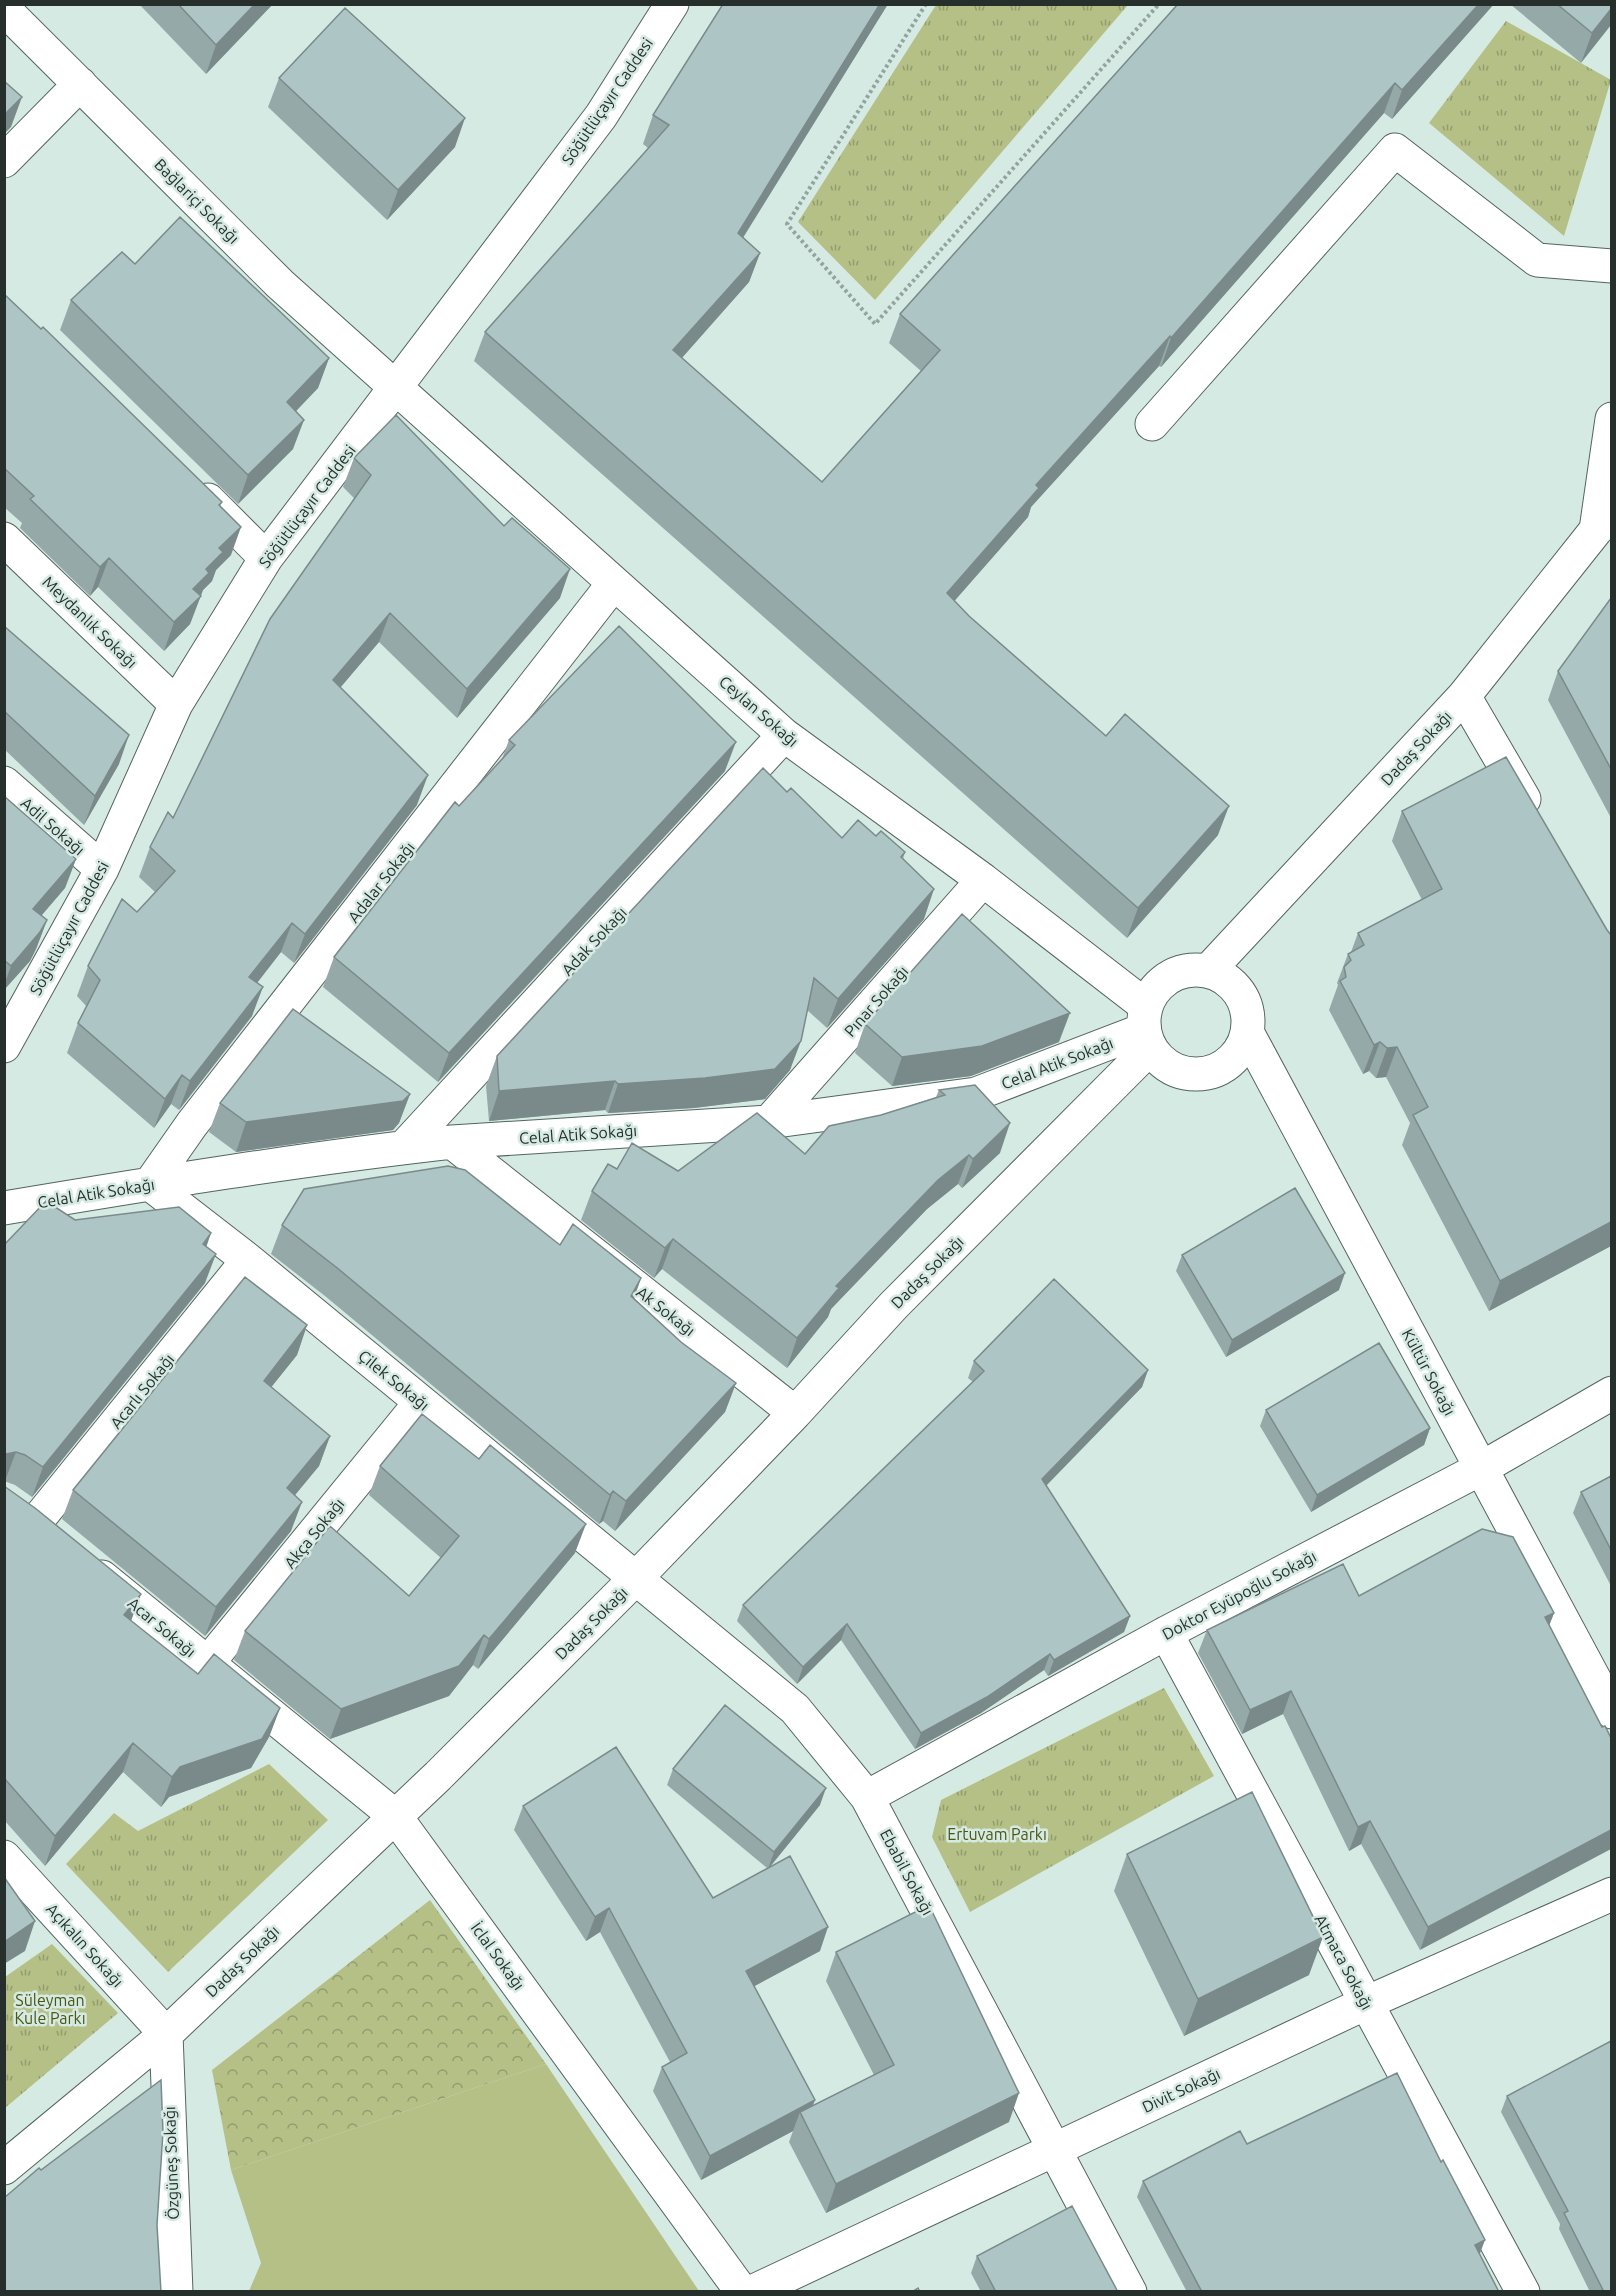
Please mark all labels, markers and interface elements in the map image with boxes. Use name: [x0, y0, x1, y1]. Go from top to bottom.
street label: Söğütlüçayır Caddesi: [558, 34, 656, 168]
street label: Bağlariçi Sokağı: [151, 155, 243, 247]
street label: Söğütlüçayır Caddesi: [255, 441, 359, 571]
street label: Meydanlık Sokağı: [39, 572, 141, 672]
street label: Ceylan Sokağı: [716, 672, 802, 750]
street label: Dadaş Sokağı: [1377, 707, 1455, 789]
street label: Adil Sokağı: [17, 793, 89, 859]
street label: Adalar Sokağı: [344, 838, 418, 926]
street label: Söğütlüçayır Caddesi: [26, 858, 112, 998]
street label: Adak Sokağı: [558, 903, 630, 979]
street label: Pınar Sokağı: [840, 962, 912, 1040]
street label: Celal Atik Sokağı: [999, 1033, 1115, 1093]
street label: Celal Atik Sokağı: [518, 1121, 638, 1147]
street label: Celal Atik Sokağı: [36, 1175, 156, 1211]
street label: Dadaş Sokağı: [887, 1232, 967, 1312]
street label: Ak Sokağı: [633, 1283, 699, 1339]
street label: Kültür Sokağı: [1399, 1326, 1459, 1418]
street label: Çilek Sokağı: [355, 1346, 433, 1414]
street label: Acarlı Sokağı: [106, 1350, 178, 1432]
street label: Akça Sokağı: [280, 1494, 348, 1572]
street label: Doktor Eyüpoğlu Sokağı: [1159, 1547, 1319, 1643]
street label: Dadaş Sokağı: [551, 1583, 631, 1663]
street label: Acar Sokağı: [124, 1593, 200, 1661]
park label: Ertuvam Parkı: [947, 1825, 1047, 1843]
street label: Ebabil Sokağı: [877, 1826, 937, 1918]
street label: Açıkalın Sokağı: [43, 1900, 127, 1990]
street label: Atmaca Sokağı: [1311, 1911, 1377, 2013]
street label: İclal Sokağı: [468, 1919, 528, 1993]
street label: Dadaş Sokağı: [202, 1922, 282, 2000]
park label: Süleyman Kule Parkı: [14, 1991, 86, 2027]
street label: Divit Sokağı: [1139, 2064, 1223, 2116]
street label: Özgüneş Sokağı: [160, 2106, 182, 2220]

